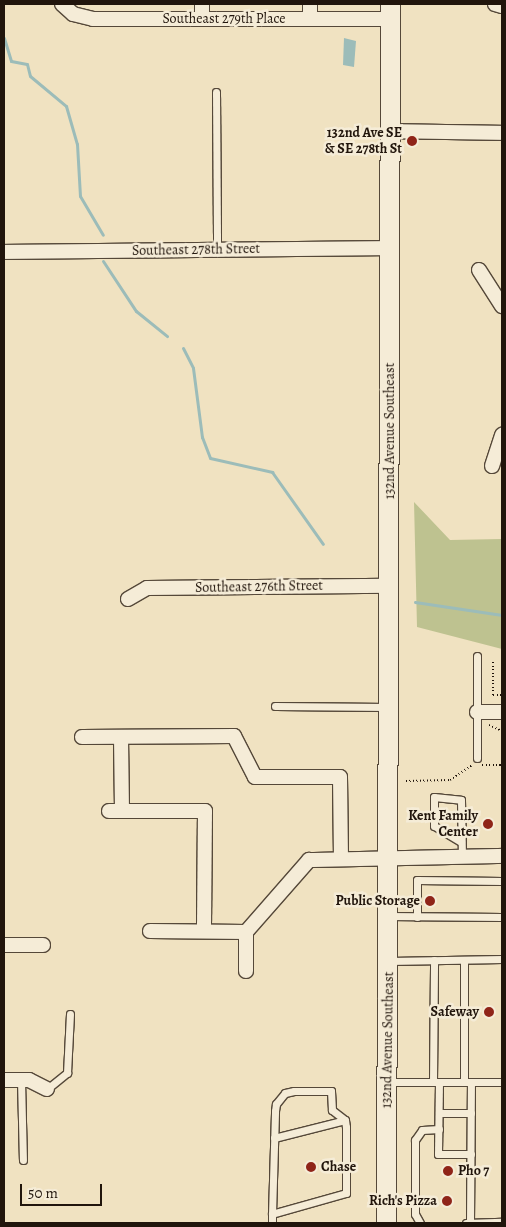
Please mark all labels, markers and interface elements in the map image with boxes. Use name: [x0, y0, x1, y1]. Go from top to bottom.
street label: Southeast 279th Place: [162, 11, 286, 27]
place label: 132nd Ave SE & SE 278th St: [325, 125, 402, 158]
marker: 132nd Ave SE & SE 278th St: [406, 135, 418, 147]
street label: Southeast 278th Street: [132, 240, 260, 260]
street label: 132nd Avenue Southeast: [382, 363, 398, 499]
street label: Southeast 276th Street: [195, 577, 323, 597]
place label: Kent Family Center: [408, 808, 478, 840]
marker: Kent Family Center: [482, 818, 494, 830]
place label: Public Storage: [336, 893, 420, 909]
marker: Public Storage: [424, 895, 436, 907]
street label: 132nd Avenue Southeast: [378, 972, 398, 1108]
place label: Safeway: [431, 1004, 479, 1020]
marker: Safeway: [483, 1006, 495, 1018]
place label: Chase: [321, 1159, 356, 1175]
marker: Chase: [305, 1161, 317, 1173]
place label: Pho 7: [458, 1163, 489, 1179]
marker: Pho 7: [442, 1165, 454, 1177]
scale bar: [22, 1174, 105, 1206]
text: 50 m: [28, 1183, 58, 1203]
place label: Rich's Pizza: [369, 1193, 437, 1209]
marker: Rich's Pizza: [441, 1195, 453, 1207]

